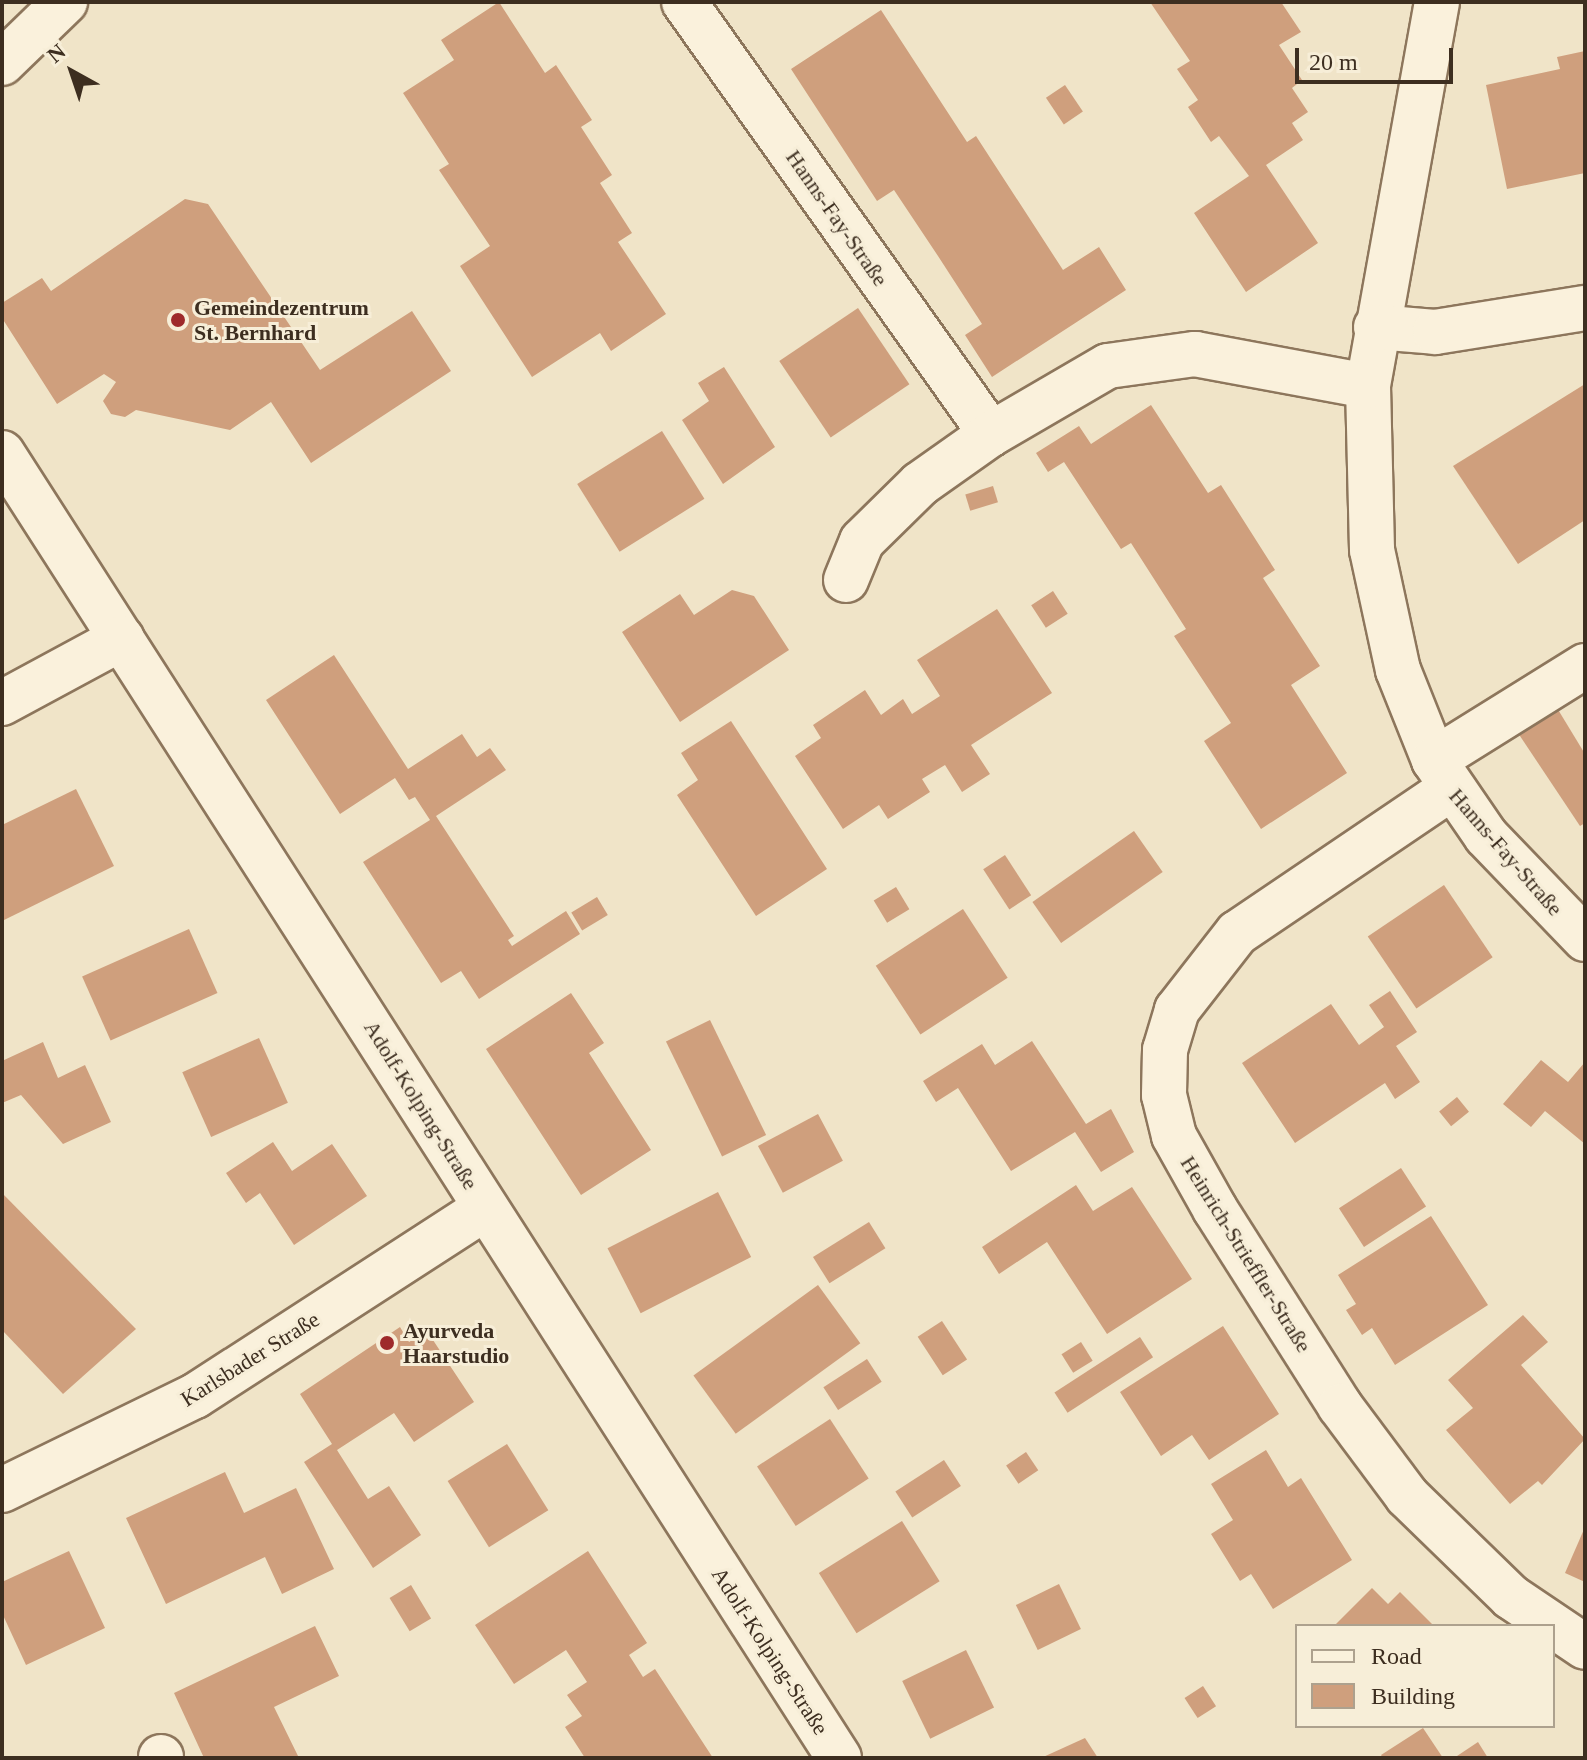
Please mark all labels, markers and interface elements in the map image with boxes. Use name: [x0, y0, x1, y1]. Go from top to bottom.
north arrow: [32, 32, 112, 112]
scale bar: [1299, 32, 1457, 82]
text: N: [42, 39, 70, 68]
text: 20 m: [1309, 49, 1358, 75]
street label: Hanns-Fay-Straße: [780, 145, 894, 291]
place label: Gemeindezentrum St. Bernhard: [194, 294, 369, 346]
marker: Gemeindezentrum St. Bernhard: [169, 311, 187, 329]
street label: Hanns-Fay-Straße: [1444, 783, 1568, 921]
street label: Adolf-Kolping-Straße: [358, 1016, 484, 1194]
street label: Heinrich-Strieffler-Straße: [1175, 1151, 1317, 1357]
street label: Karlsbader Straße: [176, 1306, 324, 1412]
place label: Ayurveda Haarstudio: [403, 1317, 509, 1368]
marker: Ayurveda Haarstudio: [378, 1334, 396, 1352]
street label: Adolf-Kolping-Straße: [706, 1562, 834, 1740]
legend: [1295, 1624, 1555, 1728]
text: Road: [1371, 1643, 1422, 1669]
text: Building: [1371, 1683, 1455, 1709]

